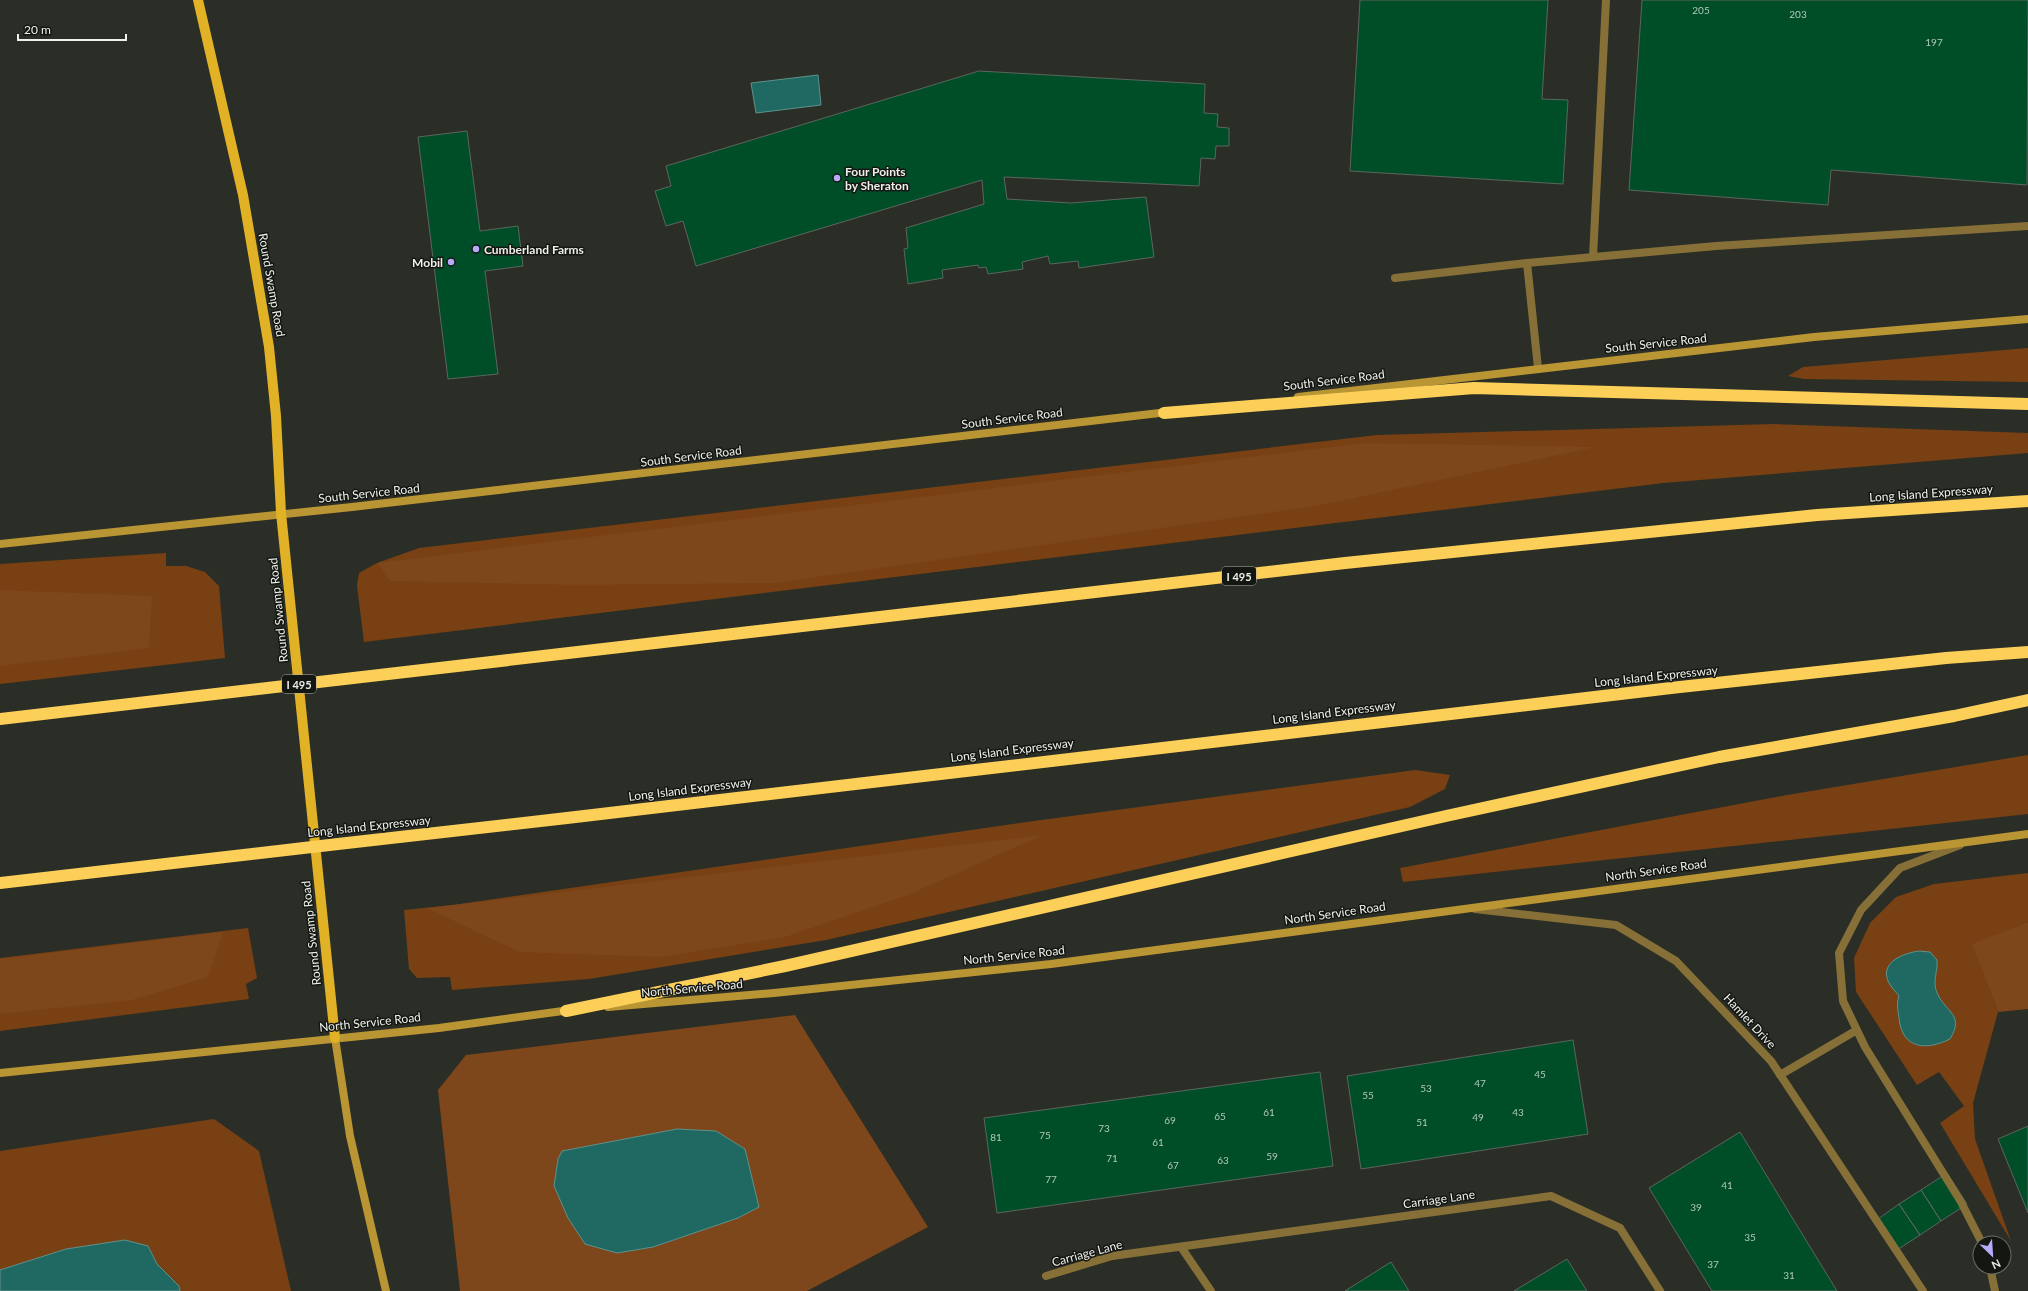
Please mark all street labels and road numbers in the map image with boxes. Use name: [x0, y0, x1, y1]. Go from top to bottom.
street label: Round Swamp Road: [255, 232, 289, 338]
street label: South Service Road: [1605, 330, 1707, 356]
street label: South Service Road: [1282, 366, 1386, 394]
street label: South Service Road: [960, 404, 1064, 432]
street label: South Service Road: [639, 442, 743, 470]
street label: South Service Road: [318, 480, 420, 506]
street label: Long Island Expressway: [1869, 481, 1994, 505]
street label: Round Swamp Road: [265, 557, 291, 663]
road number: I 495: [1222, 567, 1256, 585]
street label: Long Island Expressway: [1594, 662, 1719, 690]
road number: I 495: [282, 675, 316, 693]
street label: Long Island Expressway: [1272, 697, 1397, 727]
street label: Long Island Expressway: [950, 735, 1075, 765]
street label: Long Island Expressway: [628, 774, 753, 804]
street label: Long Island Expressway: [307, 812, 432, 840]
street label: North Service Road: [1604, 855, 1708, 885]
street label: Round Swamp Road: [298, 880, 324, 986]
street label: North Service Road: [1283, 898, 1387, 928]
street label: North Service Road: [962, 942, 1066, 968]
street label: North Service Road: [640, 976, 744, 1000]
street label: Hamlet Drive: [1721, 990, 1779, 1052]
street label: North Service Road: [318, 1009, 422, 1035]
street label: Carriage Lane: [1402, 1187, 1476, 1211]
street label: Carriage Lane: [1050, 1236, 1124, 1270]

